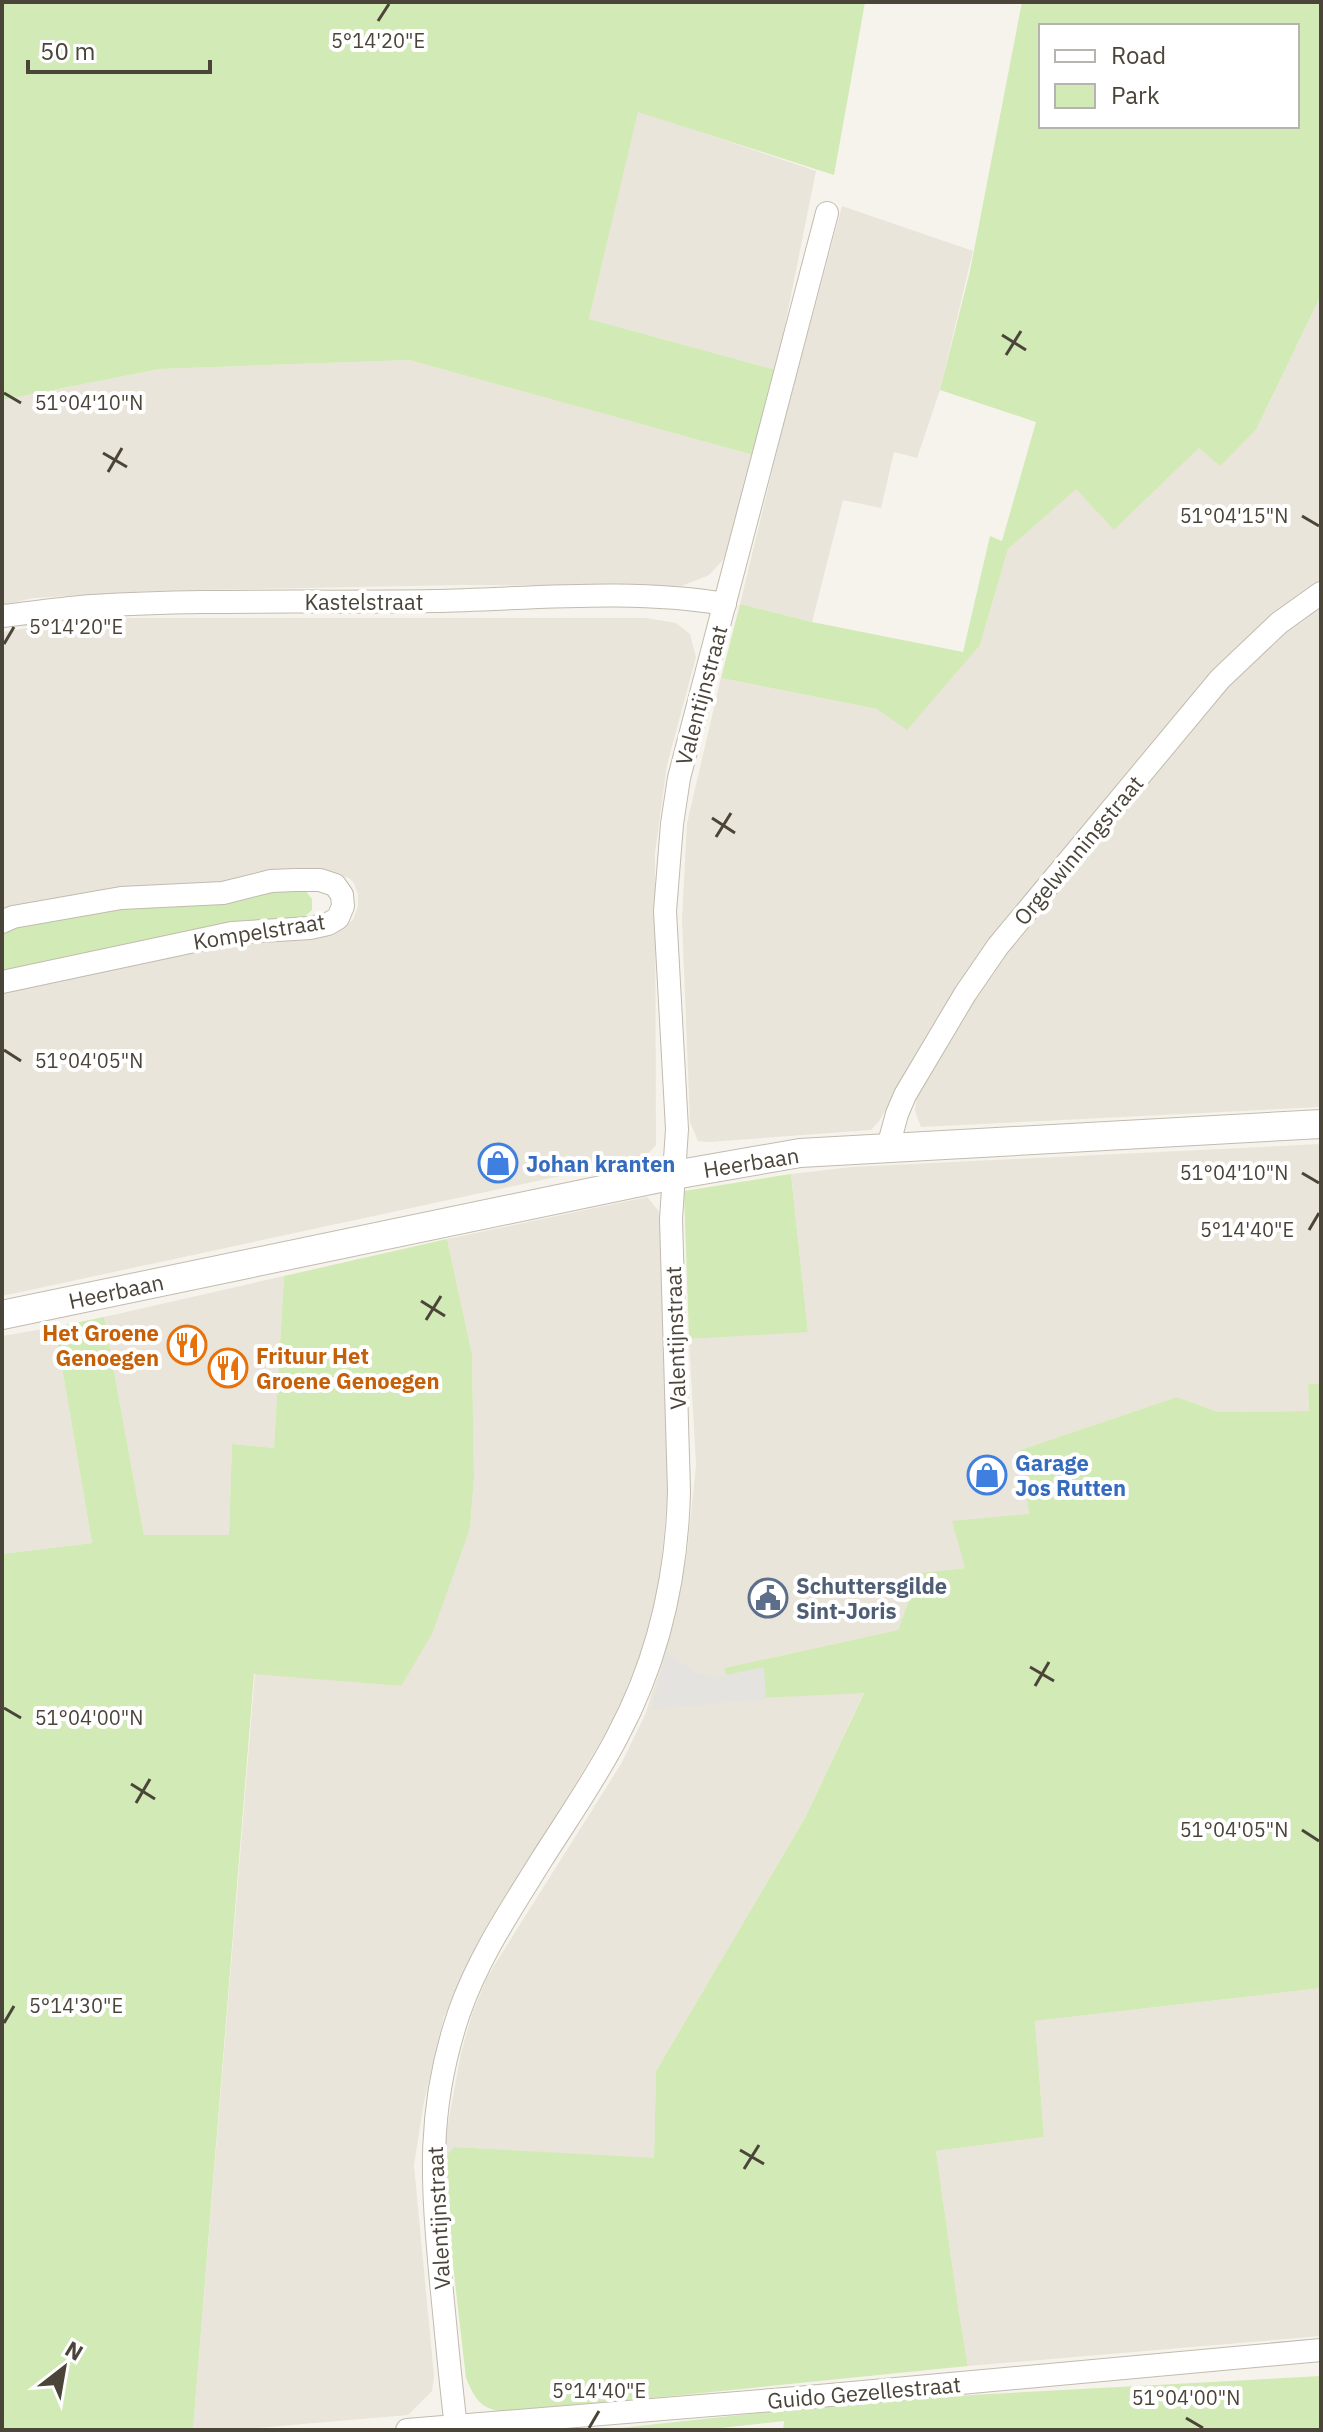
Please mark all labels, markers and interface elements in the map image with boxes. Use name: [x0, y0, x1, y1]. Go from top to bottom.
scale bar: [28, 24, 210, 74]
legend: [1039, 24, 1299, 128]
text: 5°14'20"E: [331, 27, 425, 54]
text: 50 m: [40, 35, 95, 67]
text: Road: [1111, 39, 1166, 71]
text: Park: [1111, 79, 1160, 111]
text: 51°04'10"N: [35, 389, 143, 416]
text: 51°04'15"N: [1180, 502, 1288, 529]
street label: Kastelstraat: [304, 587, 424, 616]
text: 5°14'20"E: [29, 613, 123, 640]
street label: Valentijnstraat: [668, 622, 734, 768]
street label: Orgelwinningstraat: [1007, 769, 1149, 931]
street label: Kompelstraat: [191, 906, 327, 956]
text: 51°04'05"N: [35, 1047, 143, 1074]
street label: Heerbaan: [701, 1140, 801, 1184]
shop icon: Johan kranten: [477, 1142, 519, 1184]
place label: Johan kranten: [526, 1149, 675, 1178]
text: 51°04'10"N: [1180, 1159, 1288, 1186]
text: 5°14'40"E: [1200, 1216, 1294, 1243]
street label: Valentijnstraat: [658, 1266, 692, 1410]
street label: Heerbaan: [66, 1267, 166, 1315]
place label: Het Groene Genoegen: [42, 1318, 159, 1372]
restaurant icon: Het Groene Genoegen: [166, 1324, 208, 1366]
place label: Frituur Het Groene Genoegen: [256, 1341, 440, 1395]
restaurant icon: Frituur Het Groene Genoegen: [207, 1347, 249, 1389]
place label: Garage Jos Rutten: [1015, 1448, 1126, 1502]
shop icon: Garage Jos Rutten: [966, 1454, 1008, 1496]
place label: Schuttersgilde Sint-Joris: [796, 1571, 947, 1625]
public building icon: Schuttersgilde Sint-Joris: [747, 1577, 789, 1619]
text: 51°04'00"N: [35, 1704, 143, 1731]
text: 51°04'05"N: [1180, 1816, 1288, 1843]
text: 5°14'30"E: [29, 1992, 123, 2019]
street label: Valentijnstraat: [420, 2145, 456, 2291]
north arrow: [24, 2328, 104, 2408]
text: N: [60, 2334, 89, 2367]
street label: Guido Gezellestraat: [766, 2369, 962, 2415]
text: 5°14'40"E: [552, 2377, 646, 2404]
text: 51°04'00"N: [1132, 2384, 1240, 2411]

